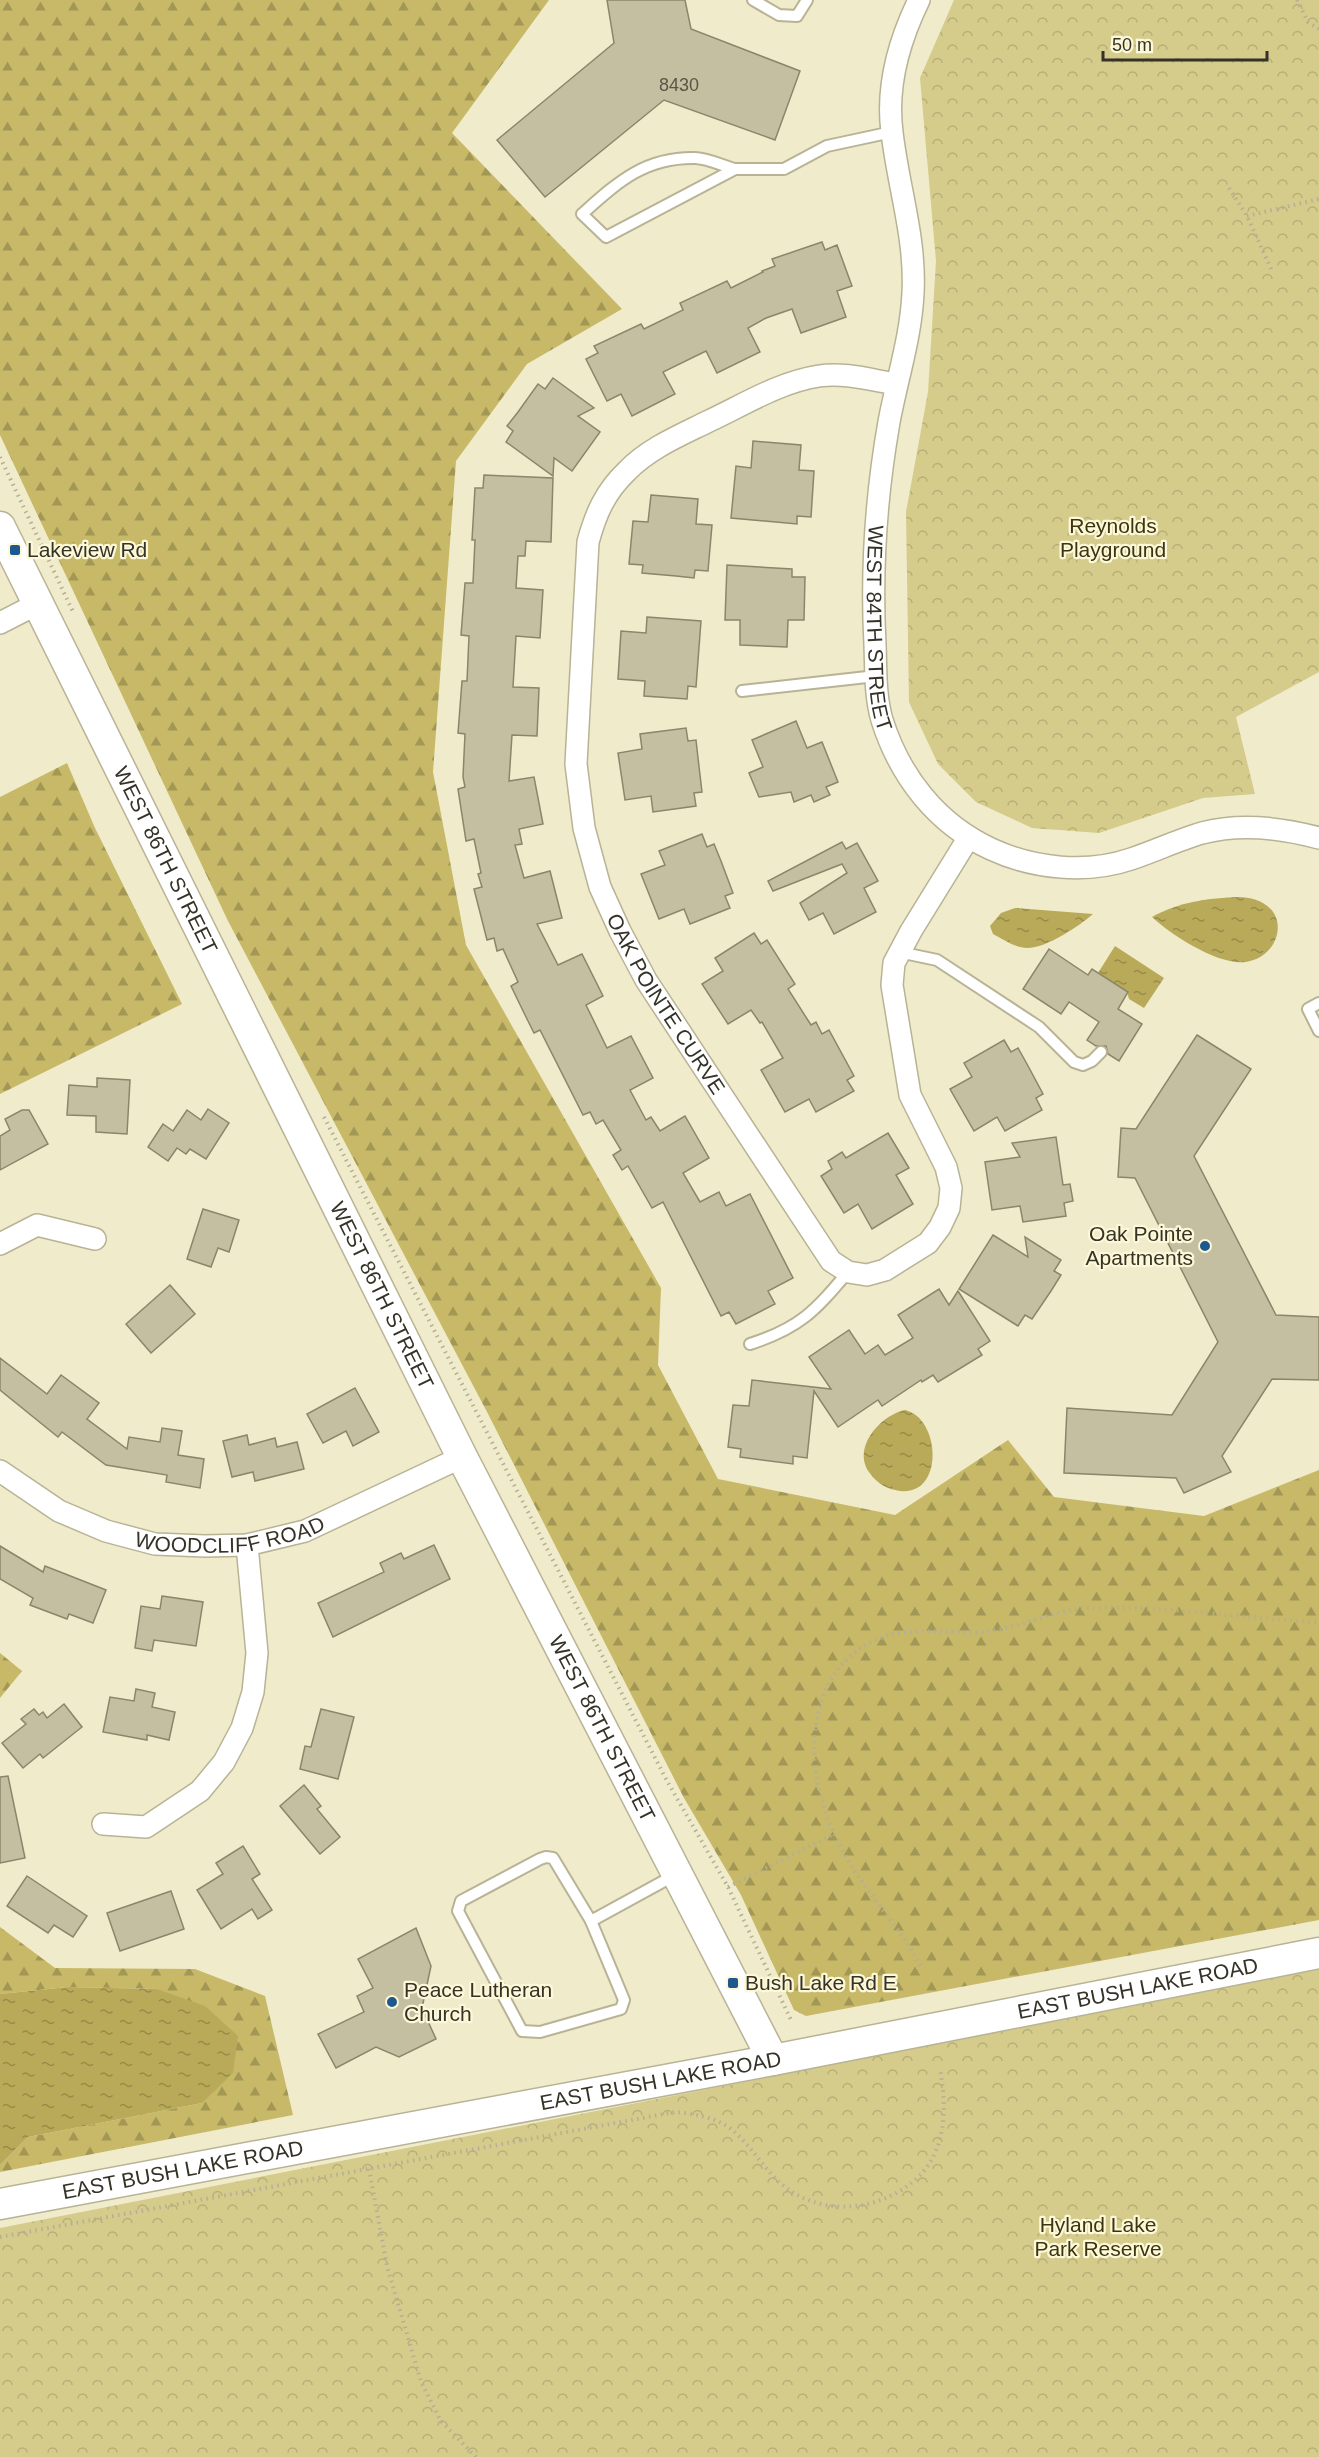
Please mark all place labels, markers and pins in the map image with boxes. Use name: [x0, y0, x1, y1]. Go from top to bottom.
place label: Lakeview Rd: [27, 538, 147, 561]
marker: Lakeview Rd: [8, 543, 22, 557]
place label: Oak Pointe Apartments: [1086, 1222, 1193, 1269]
marker: Oak Pointe Apartments: [1198, 1239, 1212, 1253]
place label: Bush Lake Rd E: [745, 1971, 897, 1994]
marker: Bush Lake Rd E: [726, 1976, 740, 1990]
place label: Peace Lutheran Church: [404, 1978, 552, 2025]
marker: Peace Lutheran Church: [385, 1995, 399, 2009]

